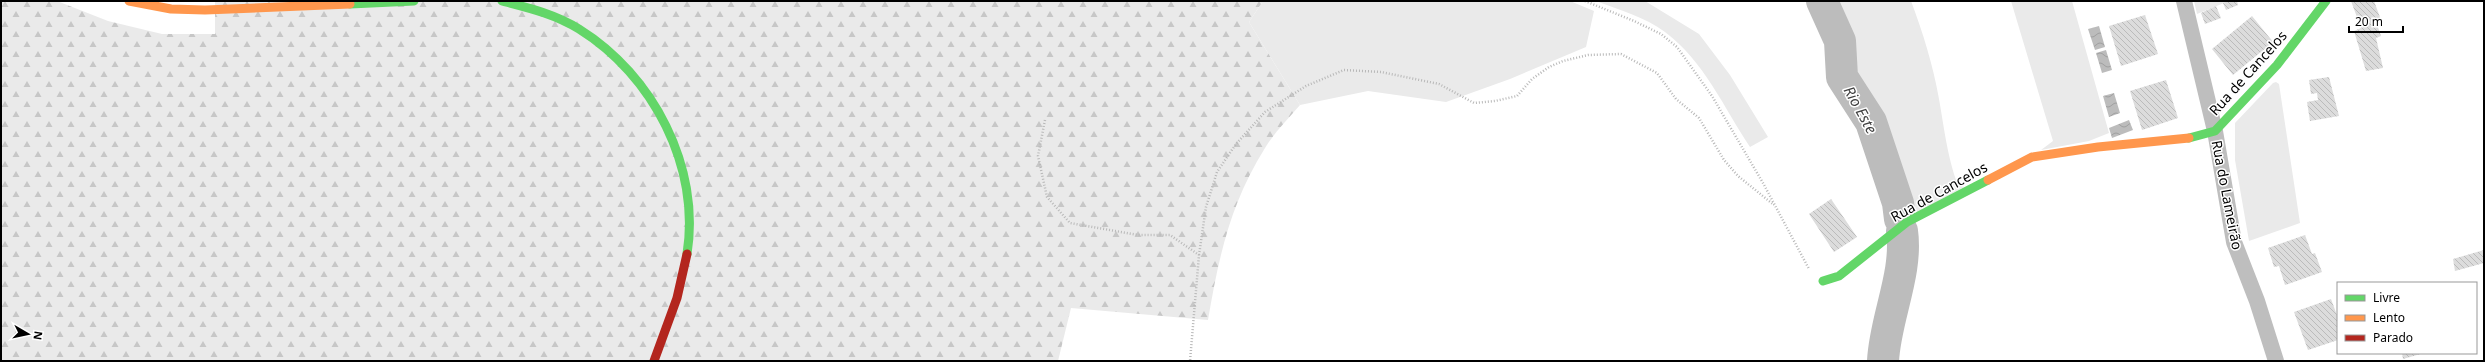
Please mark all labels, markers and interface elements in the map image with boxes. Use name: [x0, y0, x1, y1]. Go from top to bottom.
scale bar: [2349, 8, 2403, 34]
text: 20 m: [2355, 13, 2383, 30]
street label: Rua de Cancelos: [2205, 26, 2291, 119]
water label: Rio Este: [1840, 82, 1882, 137]
street label: Rua do Lameirão: [2208, 139, 2247, 251]
street label: Rua de Cancelos: [1887, 157, 1991, 226]
legend: [2337, 282, 2477, 354]
text: Livre: [2373, 289, 2400, 306]
text: Lento: [2373, 309, 2405, 326]
north arrow: [8, 314, 48, 354]
text: Parado: [2373, 329, 2413, 346]
text: N: [30, 330, 46, 341]

